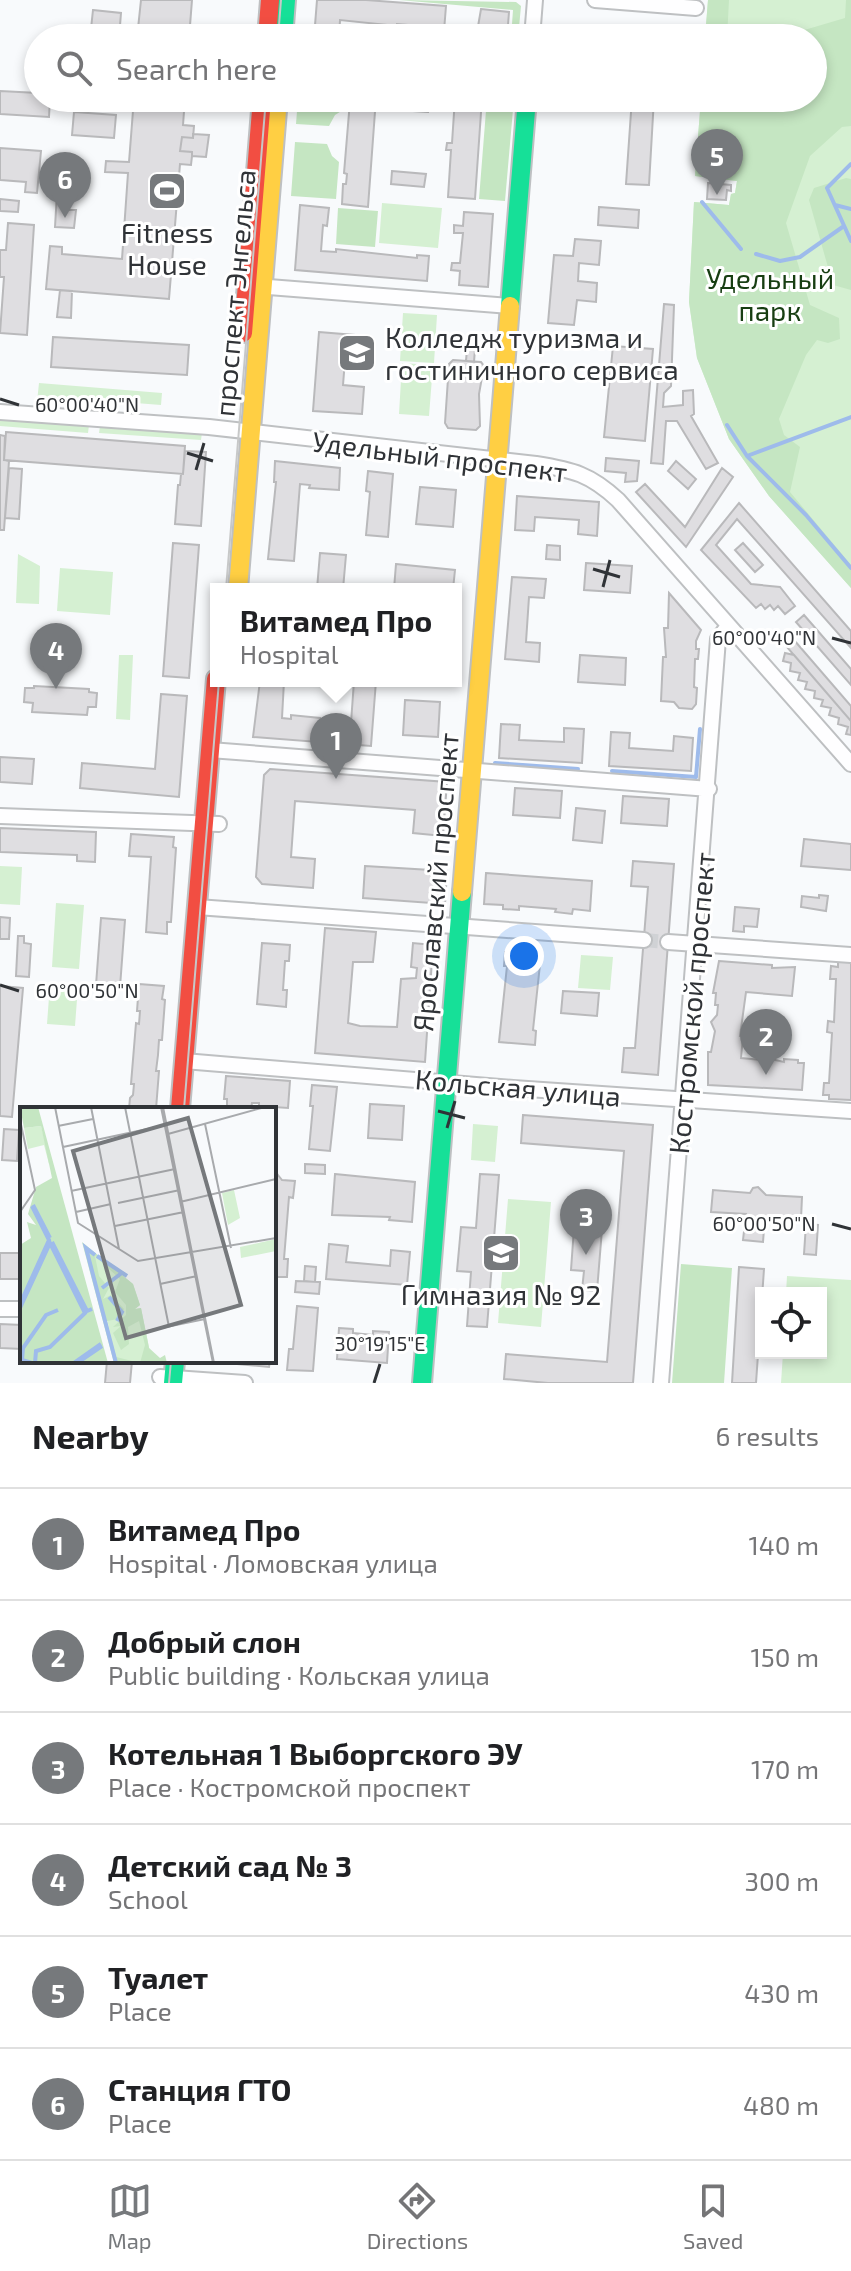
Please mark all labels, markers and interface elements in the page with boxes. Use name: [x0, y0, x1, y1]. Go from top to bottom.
search box: [24, 24, 827, 112]
icon: search: [52, 46, 96, 90]
text: Search here: [116, 50, 277, 86]
pin: 5: [691, 129, 743, 195]
pin: 6: [39, 152, 91, 218]
street label: проспект Энгельса: [206, 168, 262, 418]
sports icon: Fitness House: [146, 170, 188, 212]
place label: Fitness House: [121, 215, 213, 281]
park label: Удельный парк: [706, 261, 834, 327]
place label: Колледж туризма и гостиничного сервиса: [385, 320, 679, 386]
school or university icon: Колледж туризма и гостиничного сервиса: [336, 332, 378, 374]
text: 60°00'40"N: [35, 392, 139, 416]
street label: Удельный проспект: [311, 423, 569, 489]
popup: [210, 583, 462, 687]
text: Витамед Про: [240, 602, 432, 638]
pin: 4: [30, 623, 82, 689]
text: 60°00'40"N: [712, 625, 816, 649]
text: Hospital: [240, 638, 339, 669]
pin: 1: [310, 713, 362, 779]
street label: Ярославский проспект: [405, 731, 465, 1033]
street label: Костромской проспект: [661, 851, 721, 1155]
your location: [504, 936, 544, 976]
text: 60°00'50"N: [36, 978, 139, 1002]
pin: 2: [740, 1009, 792, 1075]
street label: Кольская улица: [414, 1061, 622, 1113]
inset map: [20, 1107, 276, 1363]
pin: 3: [560, 1189, 612, 1255]
text: 60°00'50"N: [713, 1211, 816, 1235]
school or university icon: Гимназия № 92: [480, 1232, 522, 1274]
place label: Гимназия № 92: [401, 1277, 601, 1311]
map controls: [755, 1287, 827, 1359]
button: locate: [755, 1287, 827, 1359]
text: 30°19'15"E: [335, 1331, 425, 1355]
text: Nearby: [32, 1415, 149, 1456]
text: 6 results: [716, 1420, 819, 1451]
text: Витамед Про: [108, 1511, 300, 1547]
text: 1: [52, 1529, 64, 1560]
text: 140 m: [748, 1529, 819, 1560]
text: Hospital · Ломовская улица: [108, 1547, 438, 1578]
text: Добрый слон: [108, 1623, 301, 1659]
text: 2: [50, 1641, 66, 1672]
text: 150 m: [750, 1641, 819, 1672]
text: Public building · Кольская улица: [108, 1659, 490, 1690]
text: Котельная 1 Выборгского ЭУ: [108, 1735, 523, 1771]
text: 3: [51, 1753, 65, 1784]
text: 170 m: [751, 1753, 819, 1784]
text: Place · Костромской проспект: [108, 1771, 471, 1802]
text: Детский сад № 3: [108, 1847, 352, 1883]
text: 4: [50, 1865, 66, 1896]
text: 300 m: [745, 1865, 819, 1896]
text: School: [108, 1883, 188, 1914]
text: Туалет: [108, 1959, 208, 1995]
text: 5: [51, 1977, 65, 2008]
text: 430 m: [744, 1977, 819, 2008]
text: Place: [108, 1995, 172, 2026]
text: Станция ГТО: [108, 2071, 291, 2107]
text: 6: [50, 2089, 66, 2120]
text: 480 m: [743, 2089, 819, 2120]
text: Place: [108, 2107, 172, 2138]
tab: Map: [108, 2179, 152, 2253]
tab: Directions: [367, 2179, 468, 2253]
tab: Saved: [683, 2179, 743, 2253]

